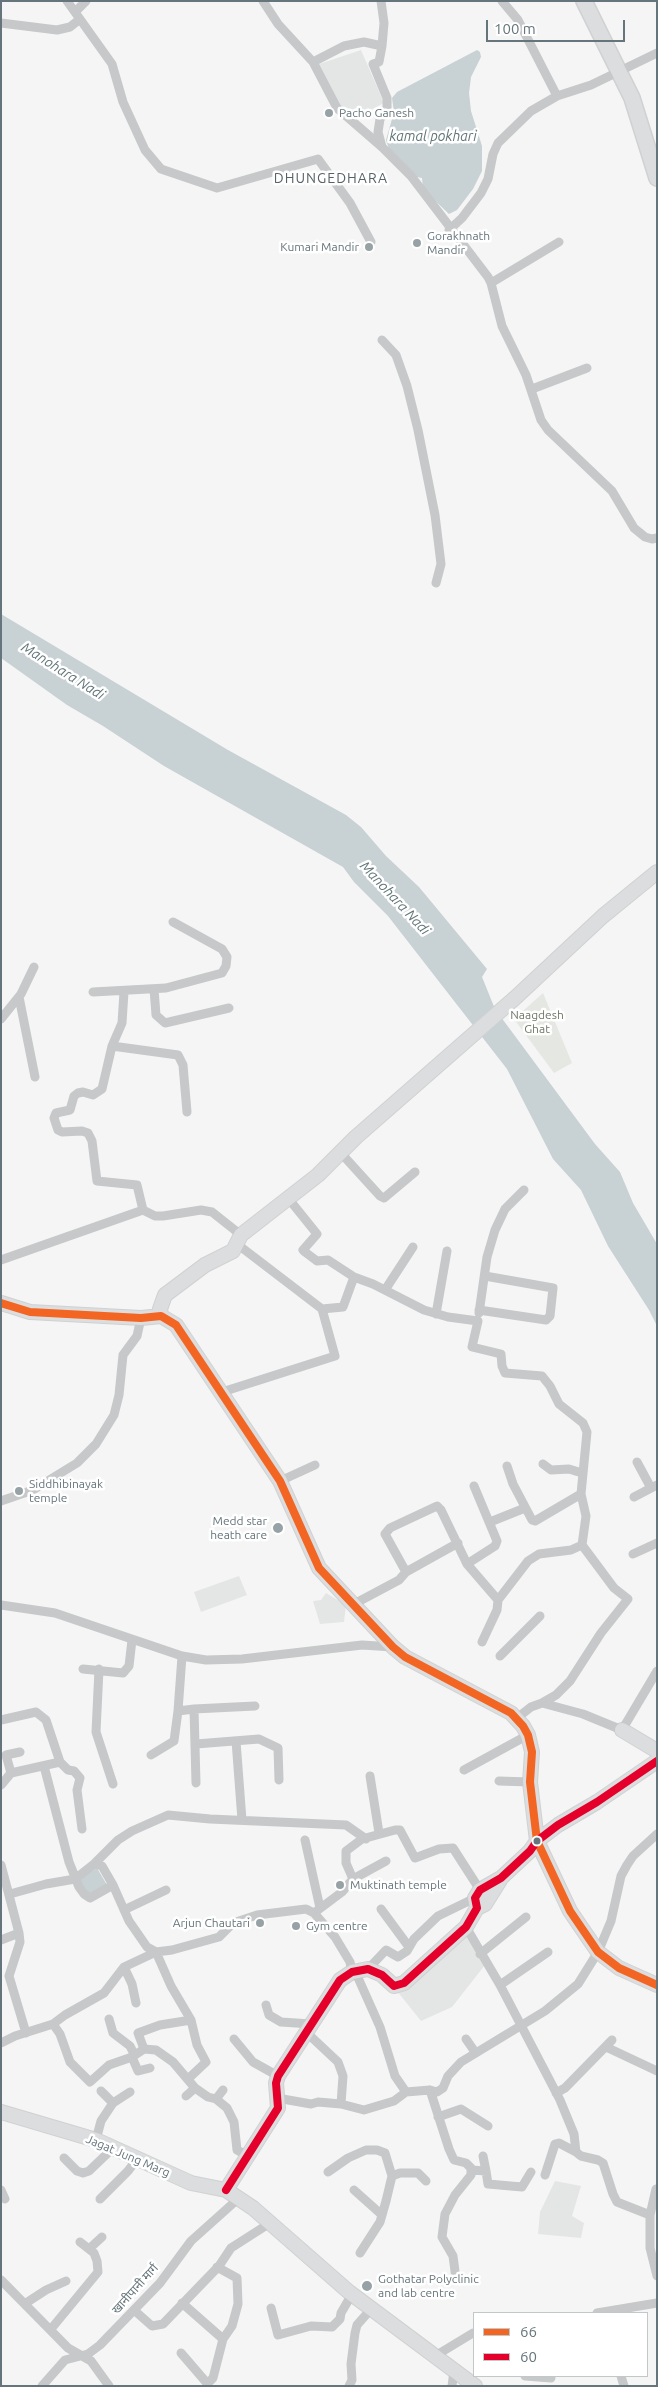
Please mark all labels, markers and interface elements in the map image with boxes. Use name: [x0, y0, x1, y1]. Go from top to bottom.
scale bar: [488, 10, 627, 42]
text: 100 m: [494, 20, 536, 37]
place label: Pacho Ganesh: [339, 106, 414, 120]
marker: Pacho Ganesh: [323, 107, 335, 119]
water label: kamal pokhari: [389, 128, 477, 144]
district label: DHUNGEDHARA: [272, 170, 390, 186]
place label: Gorakhnath Mandir: [427, 229, 490, 257]
marker: Gorakhnath Mandir: [411, 237, 423, 249]
place label: Kumari Mandir: [280, 240, 359, 254]
marker: Kumari Mandir: [363, 241, 375, 253]
water label: Manohara Nadi: [18, 639, 108, 703]
water label: Manohara Nadi: [357, 858, 433, 938]
park label: Naagdesh Ghat: [510, 1008, 564, 1036]
place label: Siddhibinayak temple: [29, 1477, 103, 1505]
marker: Siddhibinayak temple: [13, 1485, 25, 1497]
place label: Medd star heath care: [210, 1514, 267, 1542]
marker: Medd star heath care: [271, 1521, 285, 1535]
unlabelled marker: [532, 1836, 542, 1846]
place label: Muktinath temple: [350, 1878, 447, 1892]
marker: Muktinath temple: [334, 1879, 346, 1891]
place label: Arjun Chautari: [173, 1916, 250, 1930]
marker: Arjun Chautari: [254, 1917, 266, 1929]
place label: Gym centre: [306, 1919, 368, 1933]
marker: Gym centre: [290, 1920, 302, 1932]
street label: Jagat Jung Marg: [84, 2132, 172, 2180]
street label: खानीपानी मार्ग: [109, 2261, 161, 2317]
place label: Gothatar Polyclinic and lab centre: [378, 2272, 479, 2300]
marker: Gothatar Polyclinic and lab centre: [360, 2279, 374, 2293]
legend: [473, 2312, 648, 2377]
text: 66: [520, 2323, 537, 2340]
text: 60: [520, 2348, 537, 2365]

